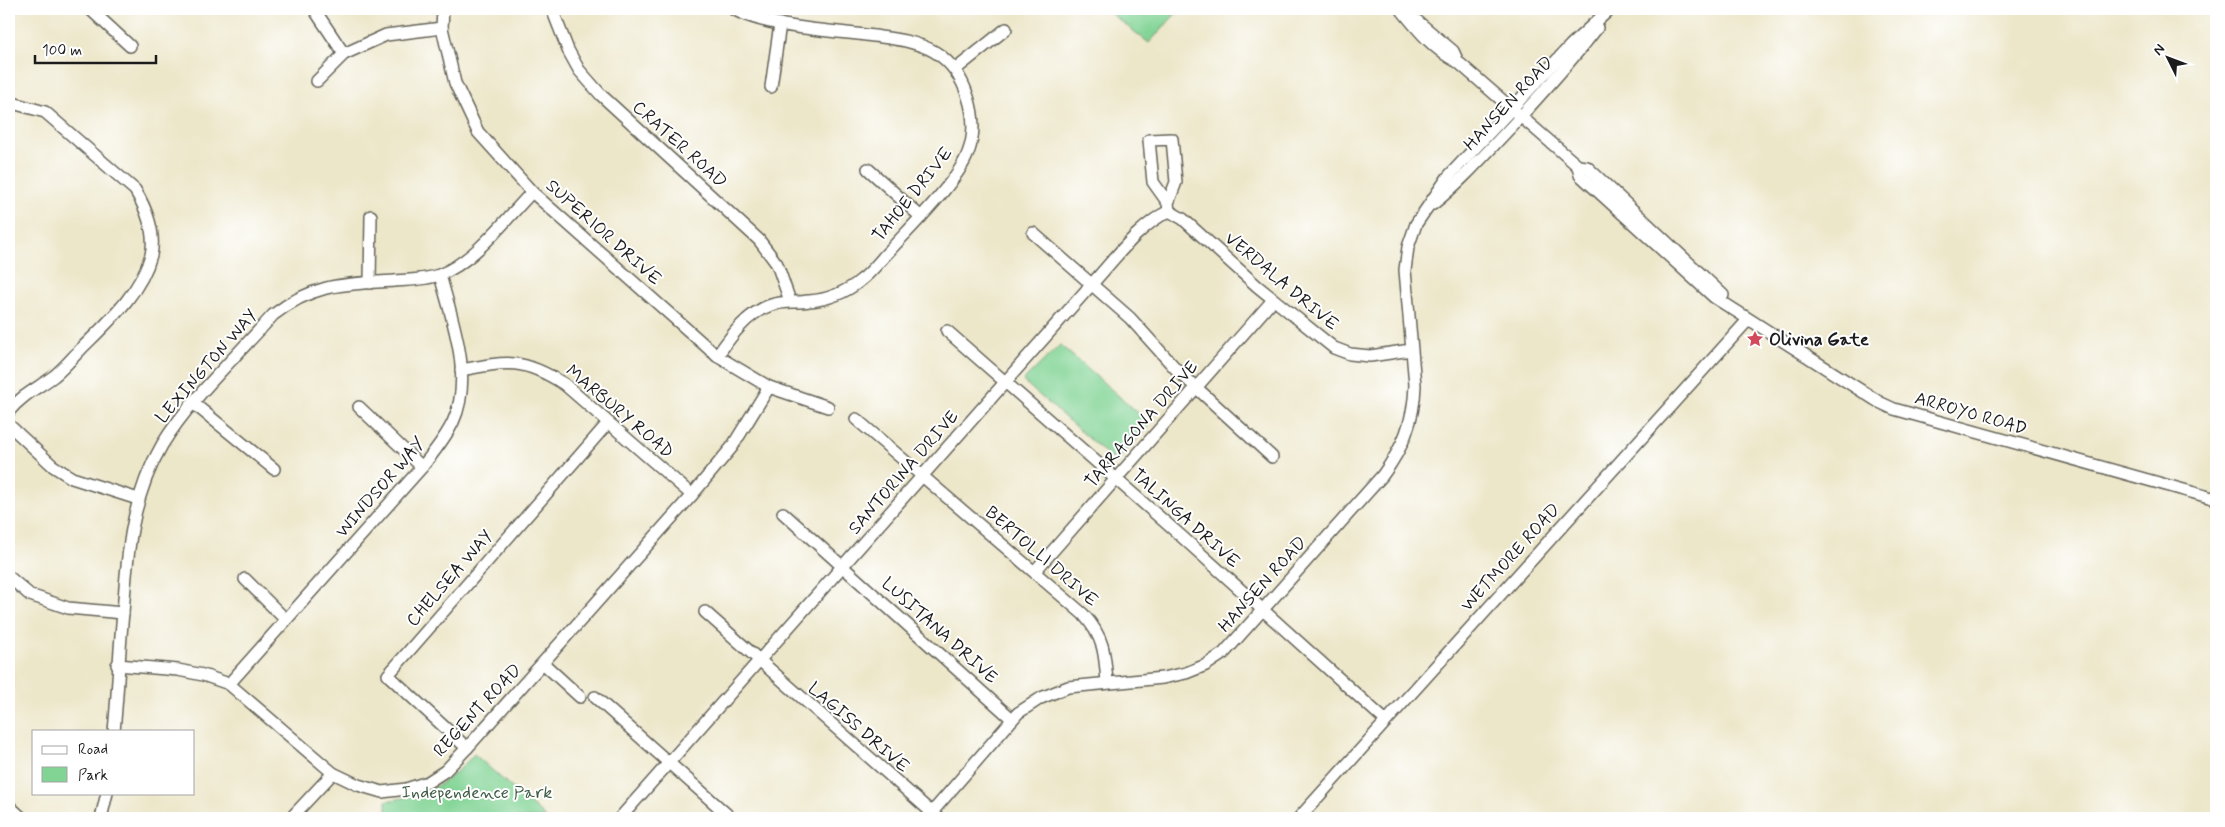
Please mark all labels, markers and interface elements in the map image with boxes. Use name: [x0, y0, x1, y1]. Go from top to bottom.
scale bar: [35, 32, 156, 64]
north arrow: [2142, 32, 2192, 82]
text: N: [2149, 40, 2169, 59]
text: 100 m: [42, 41, 82, 61]
street label: HANSEN ROAD: [1458, 51, 1559, 156]
street label: CRATER ROAD: [627, 96, 732, 194]
street label: TAHOE DRIVE: [867, 142, 959, 247]
street label: SUPERIOR DRIVE: [540, 174, 667, 291]
street label: VERDALA DRIVE: [1219, 227, 1344, 337]
street label: LEXINGTON WAY: [150, 304, 263, 429]
place label: Olivina Gate: [1769, 328, 1869, 352]
place icon: Olivina Gate: [1745, 329, 1765, 349]
street label: TARRAGONA DRIVE: [1080, 356, 1204, 494]
street label: MARBURY ROAD: [560, 359, 678, 464]
street label: ARROYO ROAD: [1912, 386, 2030, 441]
street label: SANTORINA DRIVE: [843, 405, 964, 540]
street label: WINDSOR WAY: [330, 432, 431, 543]
street label: TALINGA DRIVE: [1126, 464, 1245, 574]
street label: WETMORE ROAD: [1456, 498, 1566, 617]
street label: BERTOLLI DRIVE: [980, 501, 1103, 613]
street label: CHELSEA WAY: [401, 525, 498, 632]
street label: HANSEN ROAD: [1213, 531, 1312, 638]
street label: LUSITANA DRIVE: [876, 572, 1003, 689]
street label: REGENT ROAD: [428, 659, 527, 763]
street label: LAGISS DRIVE: [802, 677, 915, 779]
legend: [32, 730, 195, 794]
text: Road: [78, 740, 108, 760]
text: Park: [78, 766, 108, 786]
park label: Independence Park: [402, 781, 552, 805]

